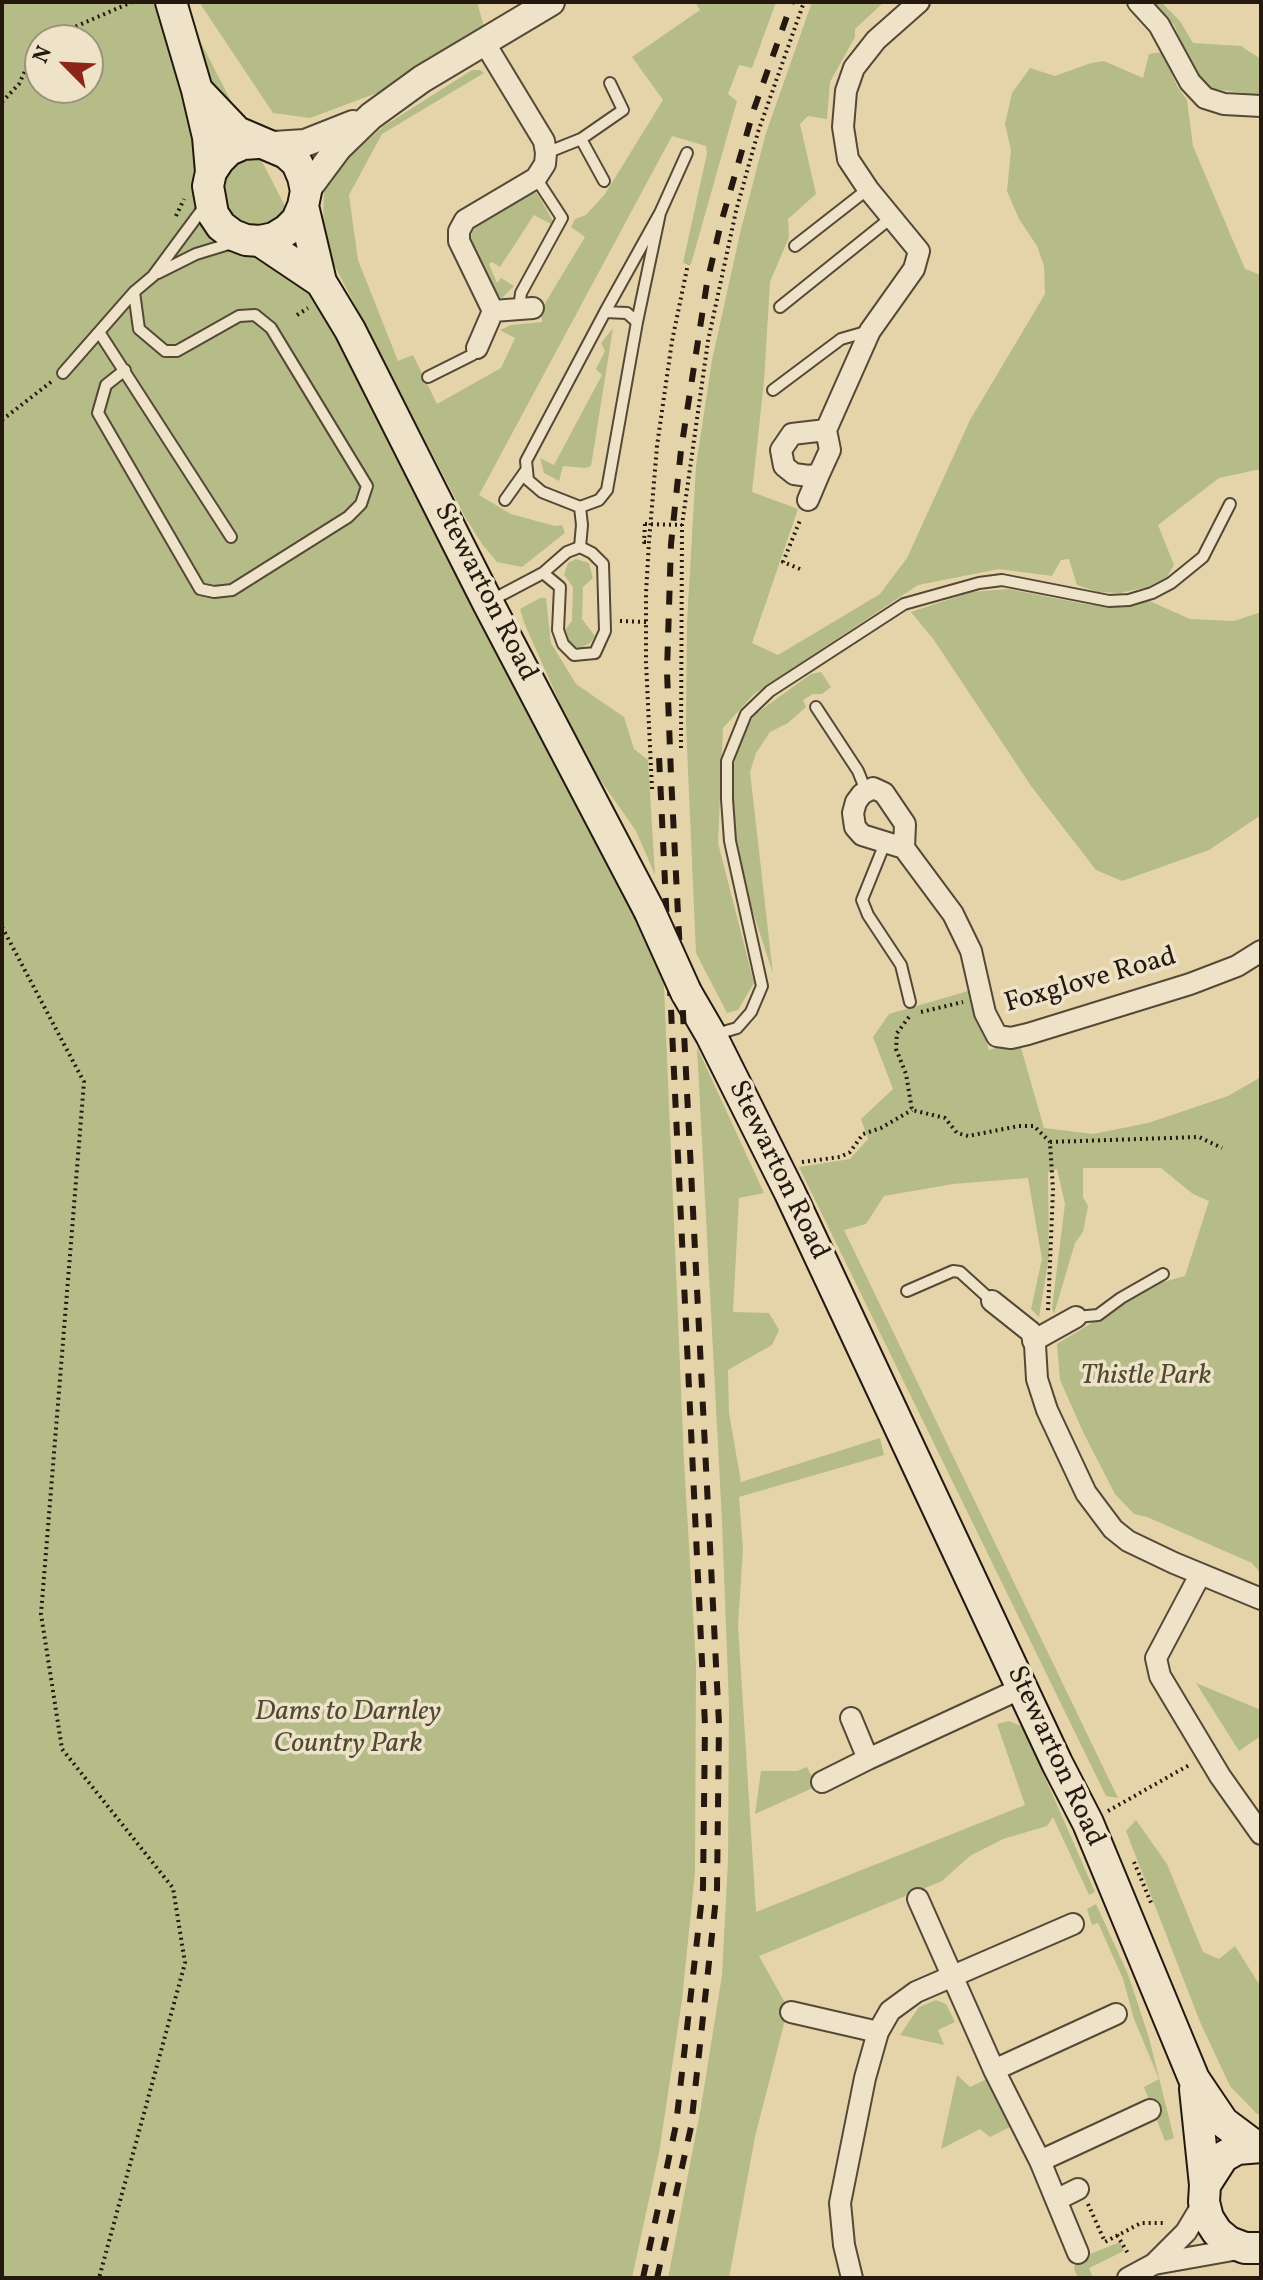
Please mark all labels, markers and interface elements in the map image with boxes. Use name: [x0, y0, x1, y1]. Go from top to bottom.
north arrow: [24, 24, 104, 104]
text: N: [26, 41, 61, 68]
street label: Stewarton Road: [425, 498, 543, 688]
street label: Foxglove Road: [1001, 941, 1181, 1023]
street label: Stewarton Road: [719, 1076, 835, 1266]
park label: Thistle Park: [1081, 1361, 1211, 1395]
street label: Stewarton Road: [997, 1661, 1111, 1853]
park label: Dams to Darnley Country Park: [255, 1697, 441, 1763]

